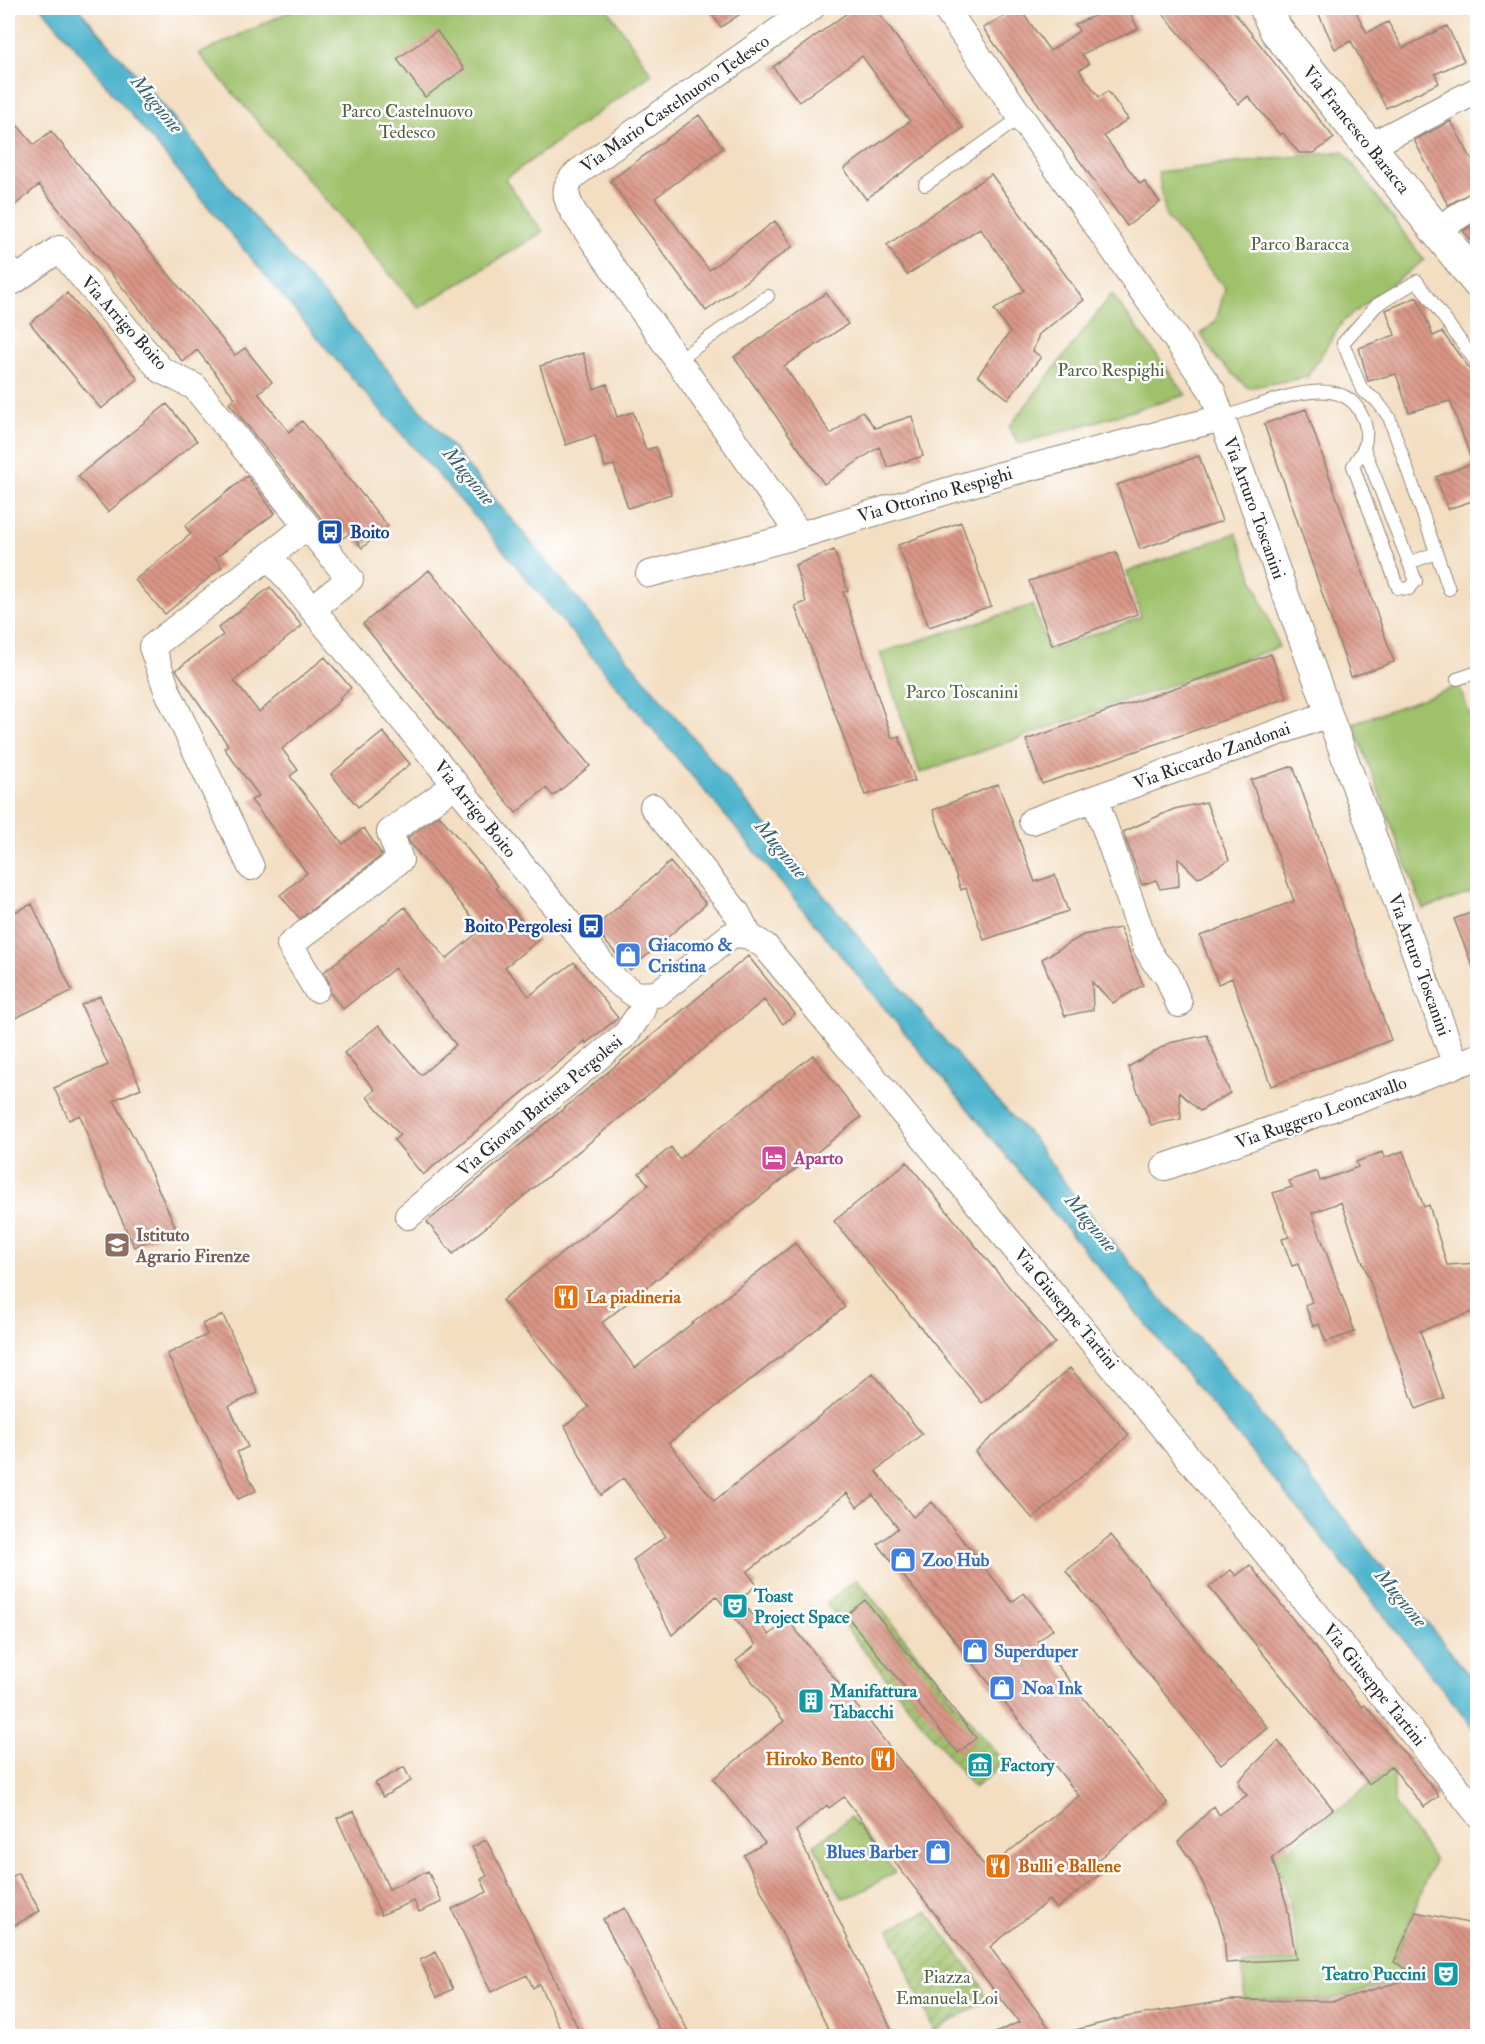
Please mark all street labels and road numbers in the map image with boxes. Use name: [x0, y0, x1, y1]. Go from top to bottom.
street label: Via Mario Castelnuovo Tedesco: [576, 30, 774, 178]
street label: Via Francesco Baracca: [1297, 61, 1415, 199]
street label: Via Arrigo Boito: [76, 271, 173, 375]
street label: Via Arturo Toscanini: [1218, 434, 1290, 582]
street label: Via Ottorino Respighi: [855, 462, 1015, 528]
street label: Via Riccardo Zandonai: [1130, 717, 1294, 795]
street label: Via Arrigo Boito: [429, 755, 522, 863]
street label: Via Arturo Toscanini: [1383, 891, 1455, 1039]
street label: Via Giovan Battista Pergolesi: [453, 1030, 627, 1182]
street label: Via Ruggero Leoncavallo: [1232, 1071, 1410, 1155]
street label: Via Giuseppe Tartini: [1009, 1244, 1124, 1374]
street label: Via Giuseppe Tartini: [1317, 1619, 1431, 1751]

